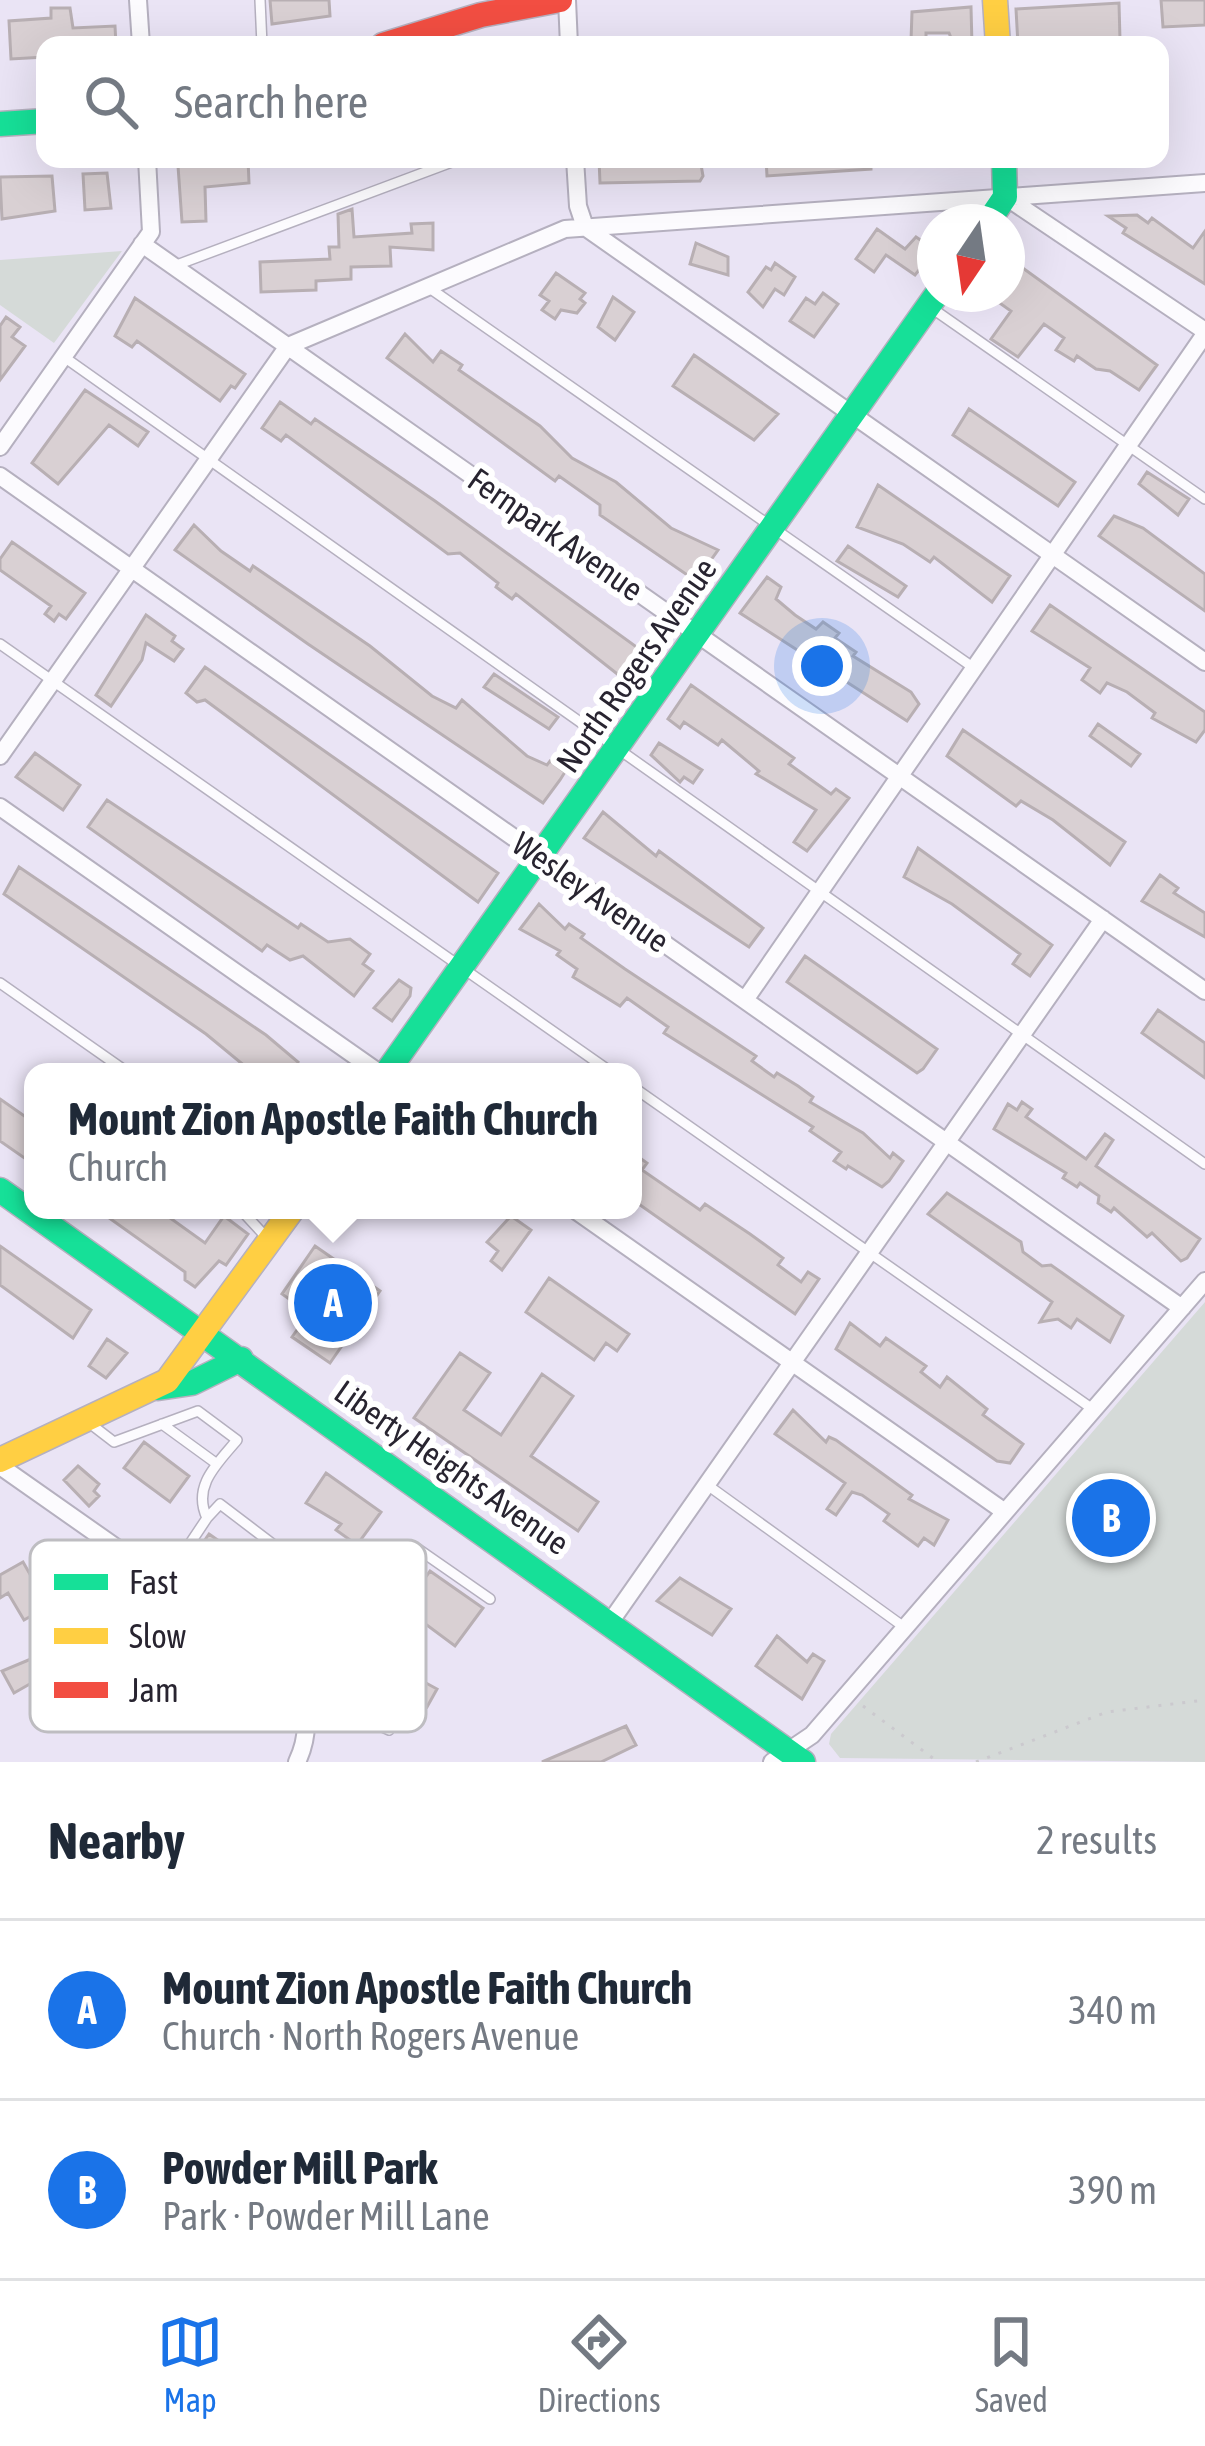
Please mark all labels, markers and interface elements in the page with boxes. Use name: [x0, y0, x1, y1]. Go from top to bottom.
search box: [36, 36, 1169, 168]
icon: search: [78, 69, 144, 135]
text: Search here: [174, 76, 368, 128]
north arrow: [917, 204, 1025, 312]
street label: Fernpark Avenue: [461, 460, 651, 608]
street label: North Rogers Avenue: [548, 551, 724, 779]
your location: [792, 636, 852, 696]
street label: Wesley Avenue: [506, 824, 676, 960]
popup: [24, 1063, 642, 1219]
text: Mount Zion Apostle Faith Church: [68, 1093, 598, 1145]
text: Church: [68, 1145, 168, 1189]
pin: A: [294, 1258, 372, 1348]
street label: Liberty Heights Avenue: [328, 1372, 576, 1562]
pin: B: [1072, 1473, 1150, 1563]
legend: [30, 1540, 426, 1732]
text: Fast: [129, 1563, 178, 1601]
text: Slow: [129, 1617, 186, 1655]
text: Jam: [129, 1671, 179, 1709]
text: Nearby: [48, 1811, 185, 1870]
text: 2 results: [1036, 1818, 1157, 1862]
text: Mount Zion Apostle Faith Church: [162, 1962, 692, 2014]
text: A: [77, 1988, 97, 2032]
text: 340 m: [1069, 1988, 1157, 2032]
text: Church · North Rogers Avenue: [162, 2014, 579, 2058]
text: Powder Mill Park: [162, 2142, 438, 2194]
text: B: [78, 2168, 96, 2212]
text: 390 m: [1069, 2168, 1157, 2212]
text: Park · Powder Mill Lane: [162, 2194, 490, 2238]
tab: Map: [157, 2309, 223, 2419]
tab: Directions: [537, 2309, 661, 2419]
tab: Saved: [975, 2309, 1048, 2419]

